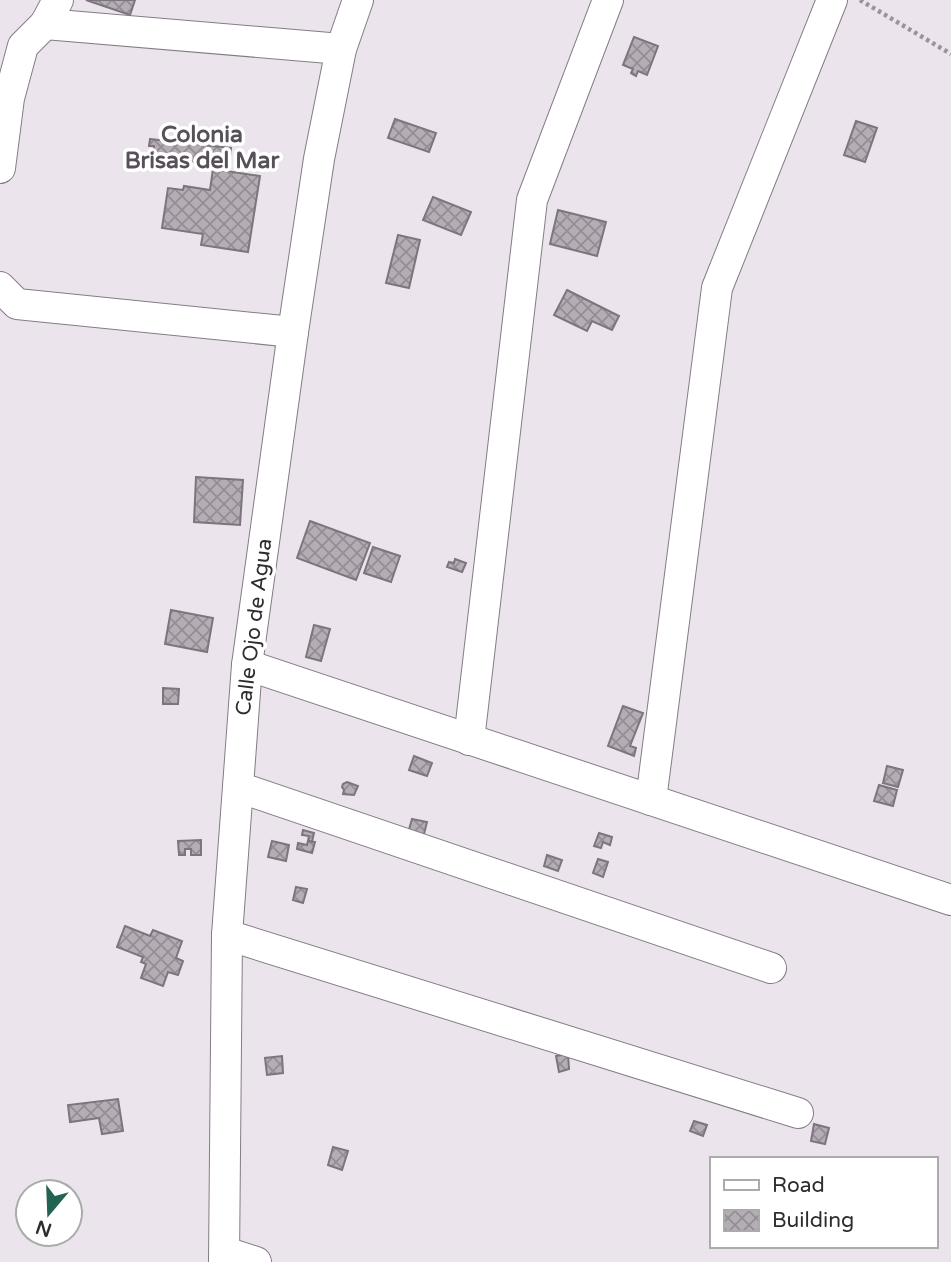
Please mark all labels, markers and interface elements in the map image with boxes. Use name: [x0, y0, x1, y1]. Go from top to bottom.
district label: Colonia Brisas del Mar: [125, 121, 280, 175]
street label: Calle Ojo de Agua: [231, 537, 277, 717]
legend: [710, 1157, 937, 1248]
text: Road: [772, 1173, 825, 1198]
north arrow: [14, 1178, 84, 1248]
text: Building: [772, 1208, 854, 1233]
text: N: [33, 1215, 55, 1241]

